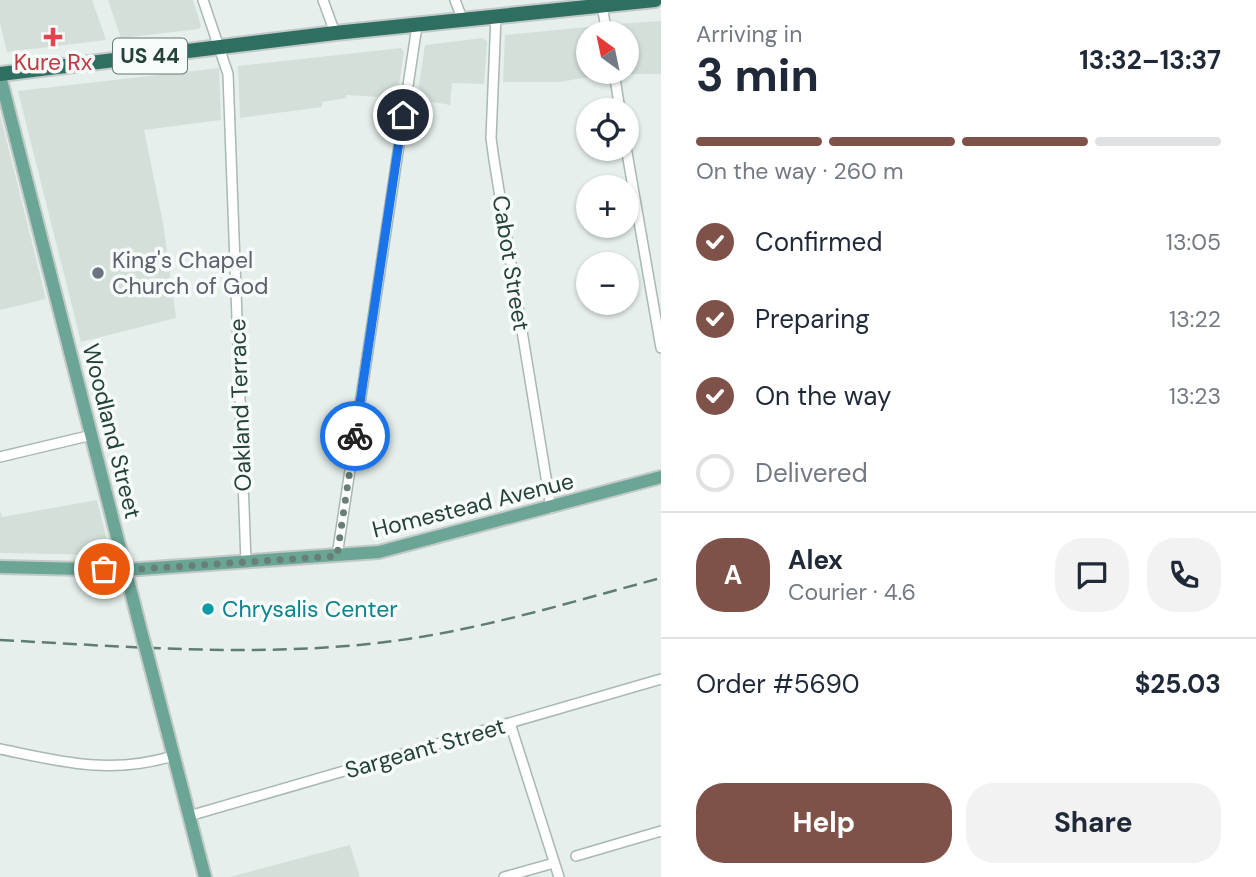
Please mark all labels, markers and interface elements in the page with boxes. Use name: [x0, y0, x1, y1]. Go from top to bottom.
text: Arriving in: [696, 19, 802, 49]
north arrow: [576, 21, 639, 84]
map controls: [576, 21, 639, 315]
marker: Kure Rx: [45, 29, 61, 45]
road number: US 44: [113, 38, 187, 74]
text: 13:32–13:37: [1079, 43, 1221, 77]
text: 3 min: [696, 45, 819, 105]
place label: Kure Rx: [14, 47, 92, 77]
pin: [373, 85, 433, 145]
icon: home: [384, 96, 422, 134]
button: locate: [576, 98, 639, 161]
text: On the way · 260 m: [696, 156, 903, 186]
button: +: [576, 175, 639, 238]
street label: Cabot Street: [485, 193, 537, 333]
icon: check: [696, 223, 734, 261]
text: Confirmed: [755, 225, 882, 259]
text: 13:05: [1166, 227, 1221, 257]
place label: King's Chapel Church of God: [112, 245, 269, 301]
button: −: [576, 252, 639, 315]
marker: King's Chapel Church of God: [90, 265, 106, 281]
icon: check: [696, 300, 734, 338]
text: Preparing: [755, 302, 870, 336]
text: 13:22: [1169, 304, 1221, 334]
street label: Oakland Terrace: [222, 318, 258, 492]
street label: Woodland Street: [76, 340, 148, 522]
icon: check: [696, 377, 734, 415]
text: On the way: [755, 379, 891, 413]
text: 13:23: [1169, 381, 1221, 411]
courier: [320, 401, 390, 471]
icon: bike: [336, 417, 374, 455]
text: Delivered: [755, 456, 868, 490]
street label: Homestead Avenue: [369, 465, 577, 545]
button: chat: [1055, 538, 1129, 612]
button: phone: [1147, 538, 1221, 612]
pin: [74, 539, 134, 599]
text: Alex: [788, 543, 843, 577]
icon: bag: [85, 550, 123, 588]
text: A: [724, 558, 742, 592]
text: Courier · 4.6: [788, 577, 916, 607]
place label: Chrysalis Center: [222, 594, 398, 624]
marker: Chrysalis Center: [200, 601, 216, 617]
text: Order #5690: [696, 667, 860, 701]
text: $25.03: [1135, 667, 1221, 701]
street label: Sargeant Street: [341, 711, 509, 785]
button: Help: [696, 783, 952, 863]
button: Share: [966, 783, 1221, 863]

